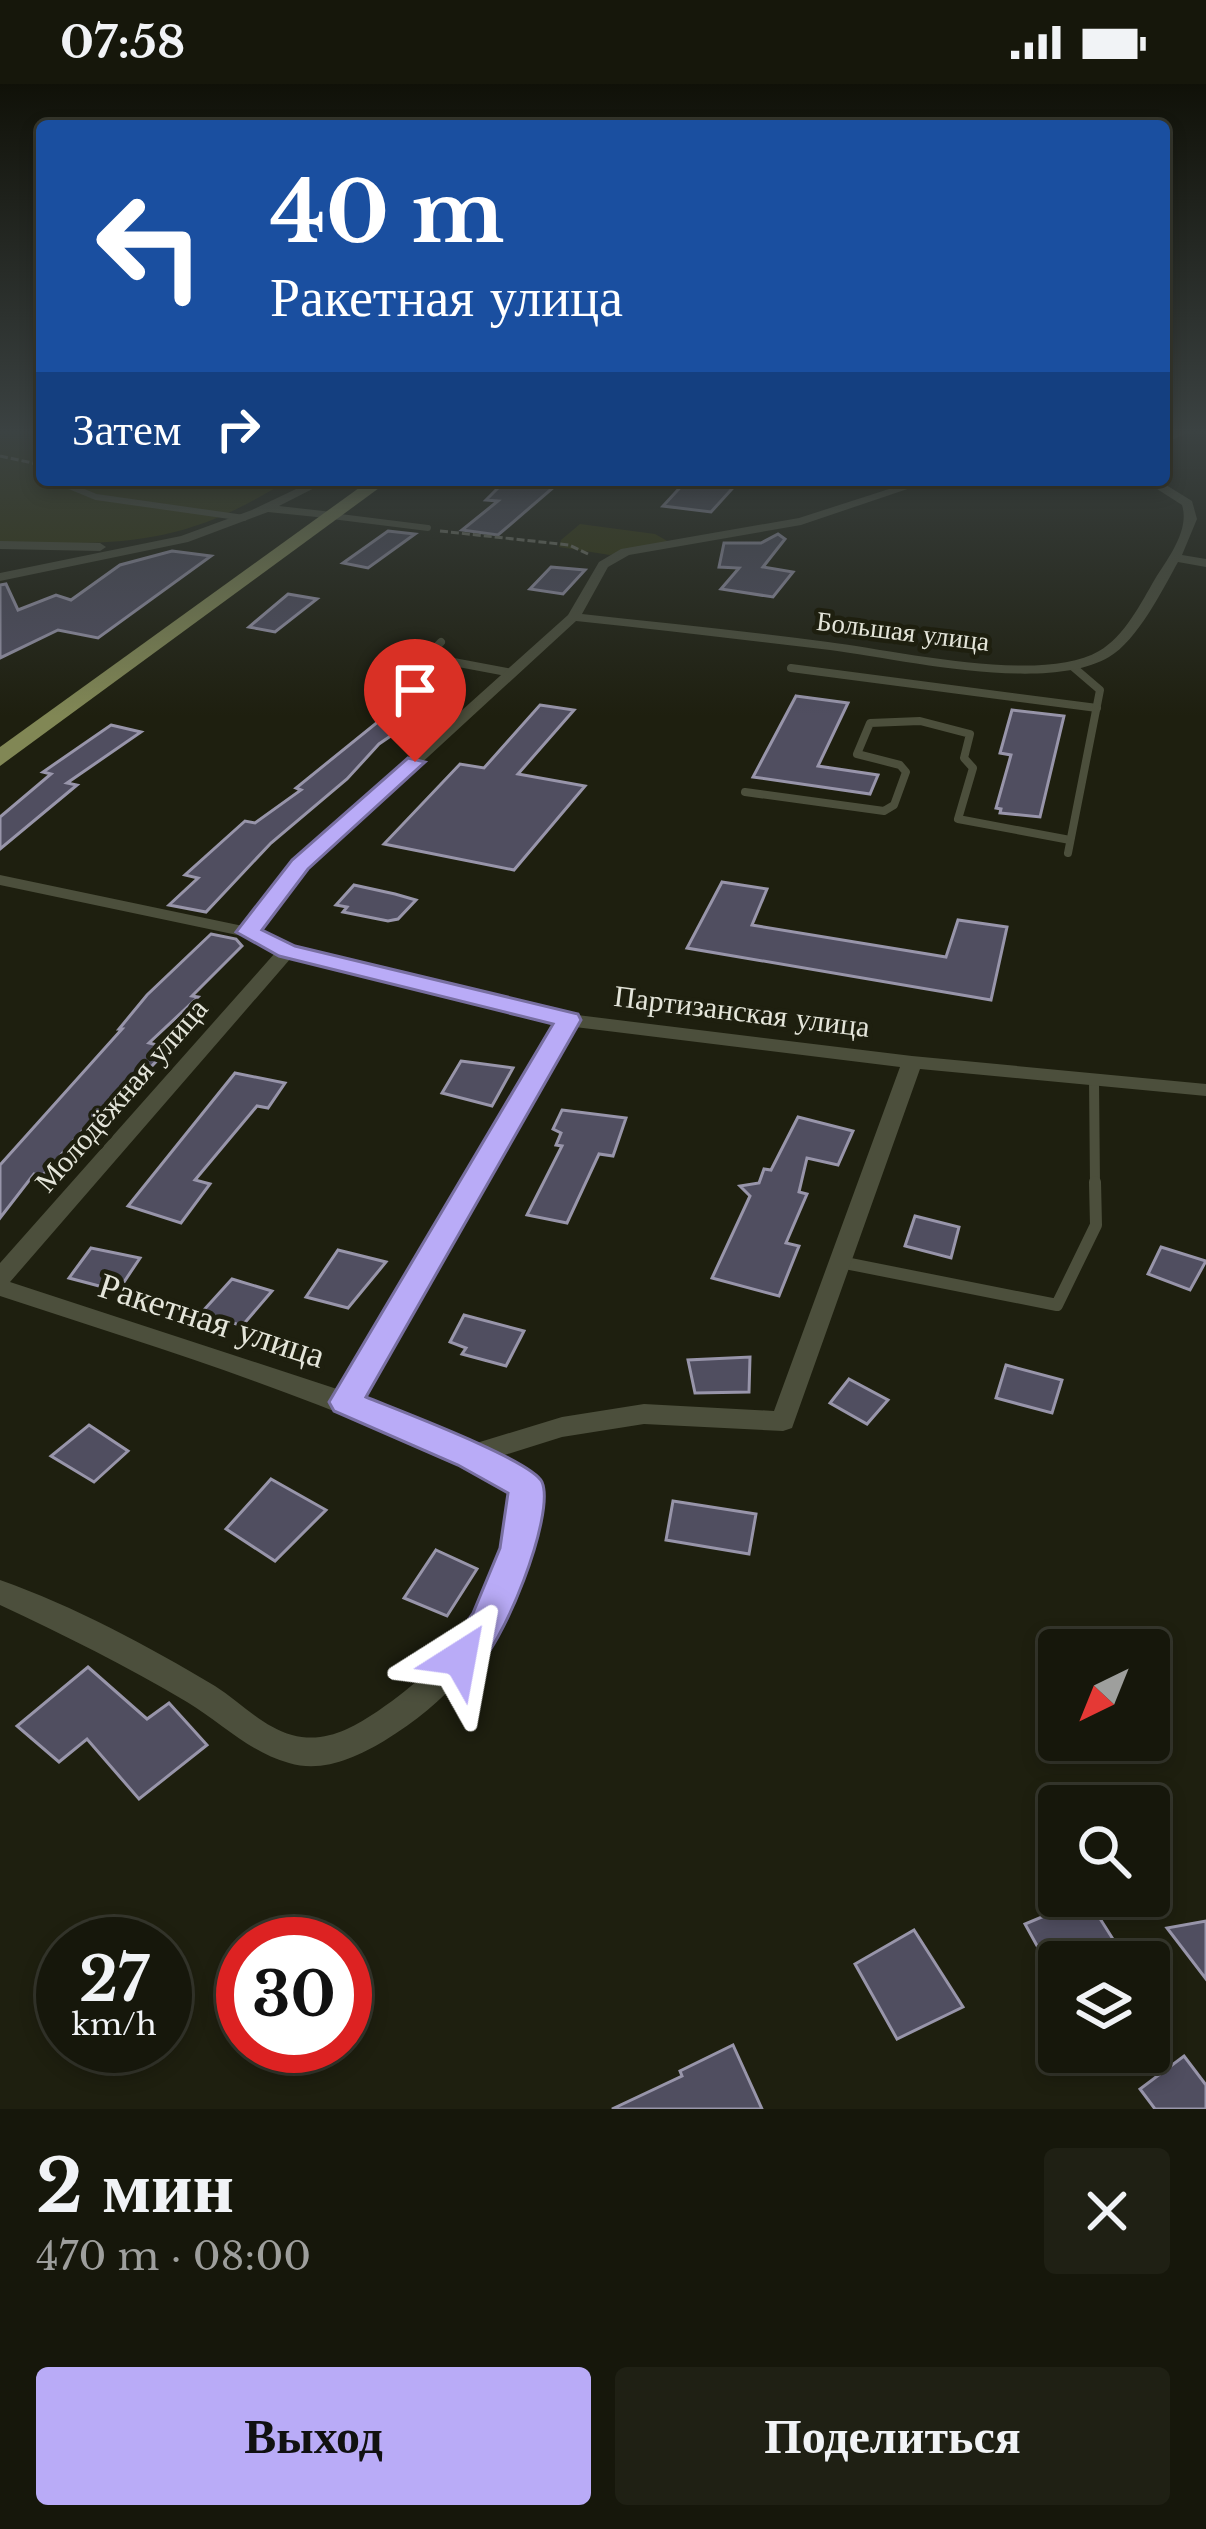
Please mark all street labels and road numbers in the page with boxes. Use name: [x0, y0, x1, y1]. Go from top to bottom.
street label: Большая улица: [815, 604, 991, 658]
street label: Партизанская улица: [612, 977, 872, 1045]
street label: Молодёжная улица: [27, 990, 215, 1200]
street label: Ракетная улица: [93, 1262, 331, 1378]

